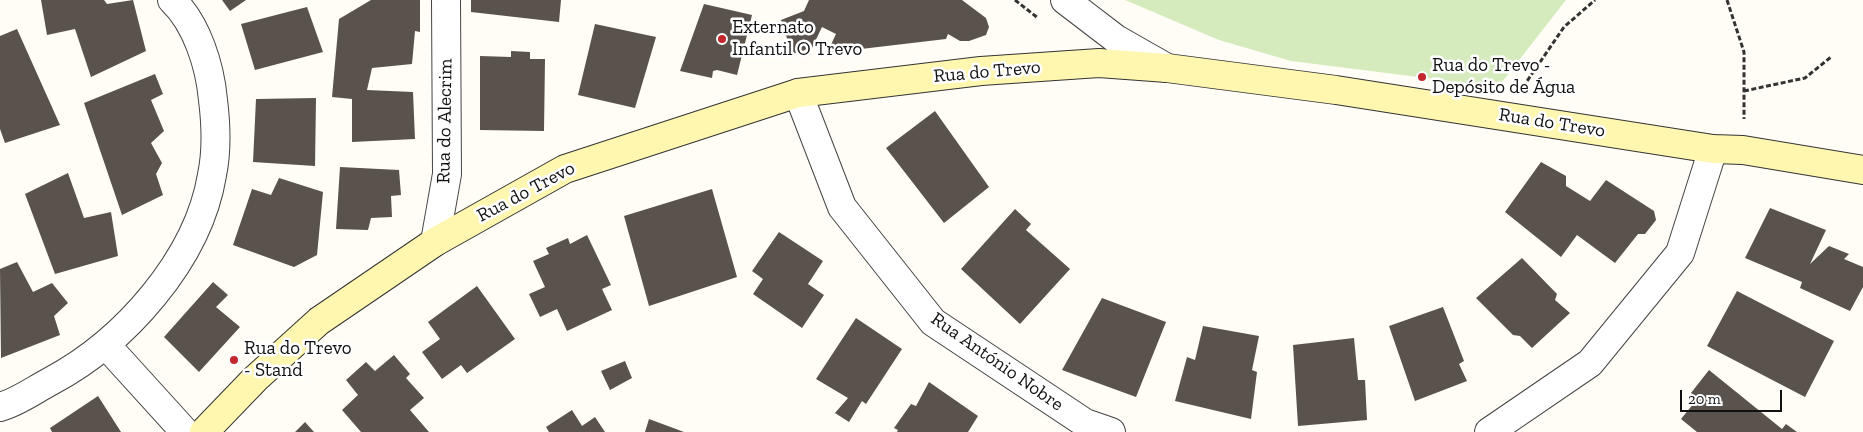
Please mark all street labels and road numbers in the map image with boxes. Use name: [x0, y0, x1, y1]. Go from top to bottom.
street label: Rua do Trevo: [932, 56, 1042, 88]
street label: Rua do Alecrim: [433, 58, 457, 184]
street label: Rua do Trevo: [1497, 103, 1607, 143]
street label: Rua do Trevo: [473, 157, 579, 227]
street label: Rua António Nobre: [926, 308, 1068, 416]

